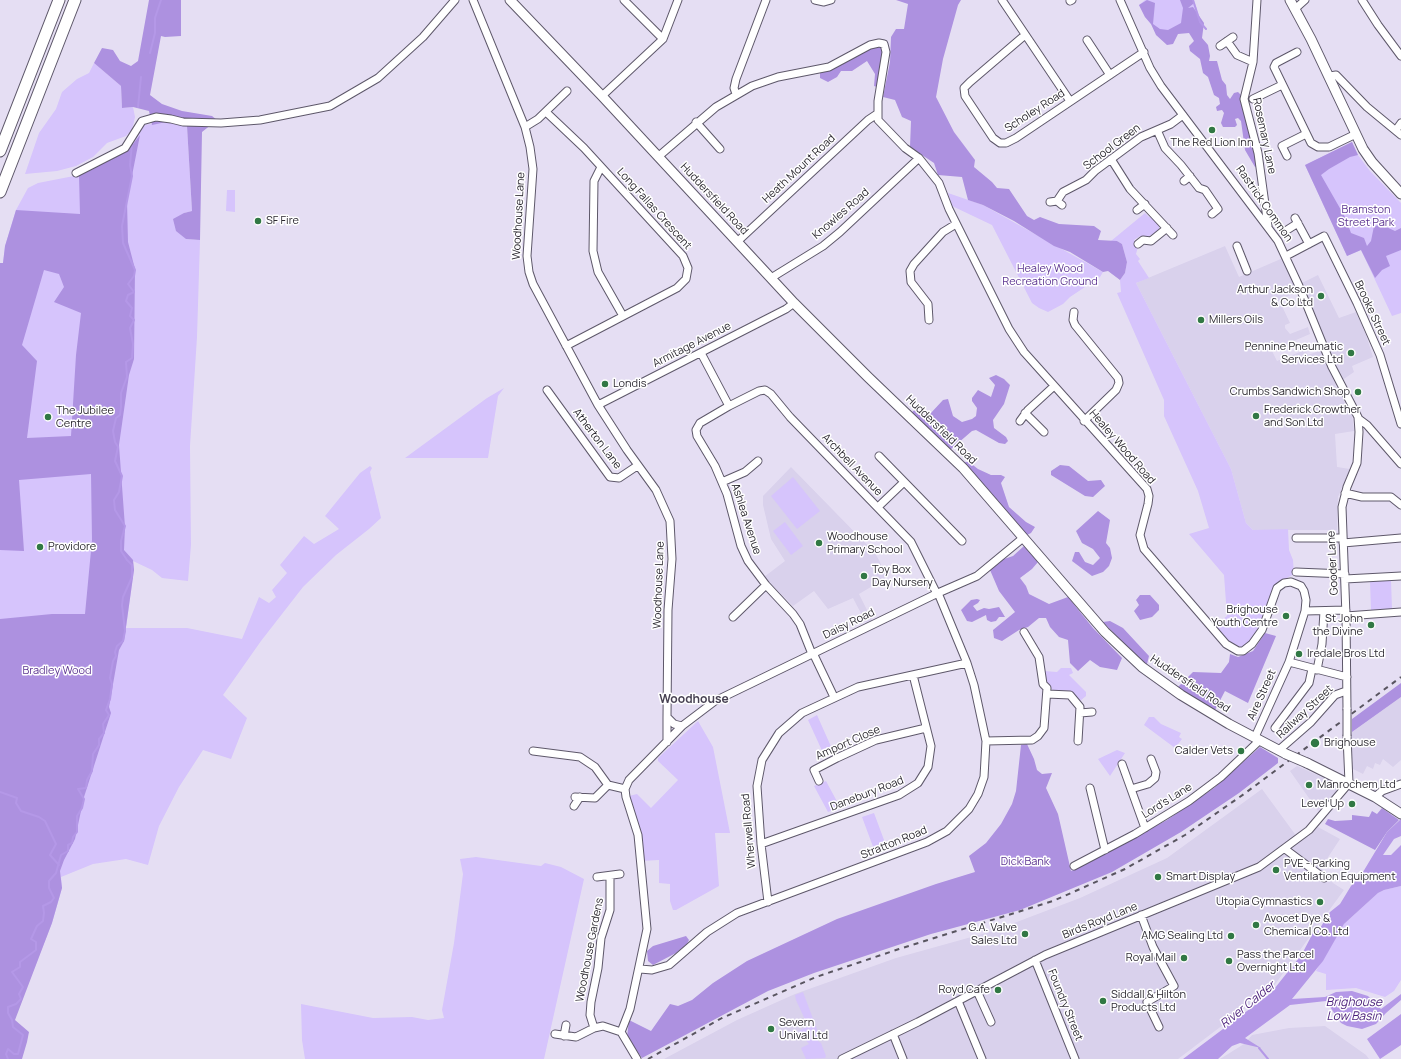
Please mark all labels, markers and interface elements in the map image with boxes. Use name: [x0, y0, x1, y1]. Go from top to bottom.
street label: Scholey Road: [1003, 87, 1067, 135]
street label: Rosemary Lane: [1249, 97, 1279, 175]
street label: School Green: [1081, 121, 1143, 173]
marker: The Red Lion Inn: [1207, 125, 1217, 135]
street label: Heath Mount Road: [760, 132, 838, 206]
place label: The Red Lion Inn: [1171, 136, 1253, 150]
street label: Huddersfield Road: [677, 160, 751, 238]
street label: Rastrick Common: [1233, 164, 1295, 244]
street label: Long Fallas Crescent: [614, 166, 694, 252]
street label: Woodhouse Lane: [510, 172, 528, 260]
street label: Knowles Road: [810, 186, 872, 242]
park label: Bramston Street Park: [1338, 203, 1394, 229]
place label: SF Fire: [266, 214, 299, 228]
marker: SF Fire: [253, 216, 263, 226]
park label: Healey Wood Recreation Ground: [1002, 262, 1098, 288]
street label: Brooke Street: [1351, 279, 1393, 347]
place label: Arthur Jackson & Co Ltd: [1237, 283, 1313, 309]
marker: Arthur Jackson & Co Ltd: [1316, 291, 1326, 301]
place label: Millers Oils: [1209, 313, 1263, 327]
marker: Millers Oils: [1196, 315, 1206, 325]
street label: Armitage Avenue: [651, 320, 733, 370]
place label: Pennine Pneumatic Services Ltd: [1245, 340, 1343, 366]
marker: Pennine Pneumatic Services Ltd: [1346, 348, 1356, 358]
place label: Londis: [613, 377, 646, 391]
marker: Londis: [600, 379, 610, 389]
place label: Crumbs Sandwich Shop: [1230, 385, 1350, 399]
marker: Crumbs Sandwich Shop: [1353, 387, 1363, 397]
street label: Huddersfield Road: [903, 393, 979, 467]
place label: Frederick Crowther and Son Ltd: [1264, 403, 1361, 429]
place label: The Jubilee Centre: [56, 404, 114, 430]
street label: Atherton Lane: [570, 406, 624, 472]
street label: Healey Wood Road: [1086, 407, 1158, 487]
marker: Frederick Crowther and Son Ltd: [1251, 411, 1261, 421]
marker: The Jubilee Centre: [43, 412, 53, 422]
street label: Archbell Avenue: [819, 431, 885, 499]
street label: Ashlea Avenue: [728, 482, 764, 556]
place label: Woodhouse Primary School: [827, 530, 902, 556]
street label: Gooder Lane: [1325, 530, 1341, 596]
marker: Woodhouse Primary School: [814, 538, 824, 548]
place label: Providore: [48, 540, 96, 554]
street label: Woodhouse Lane: [651, 541, 667, 629]
marker: Providore: [35, 542, 45, 552]
place label: Toy Box Day Nursery: [872, 563, 933, 589]
marker: Toy Box Day Nursery: [859, 571, 869, 581]
place label: Brighouse Youth Centre: [1211, 603, 1278, 629]
street label: Daisy Road: [821, 606, 877, 642]
marker: Brighouse Youth Centre: [1281, 611, 1291, 621]
place label: St John the Divine: [1312, 612, 1363, 638]
marker: St John the Divine: [1366, 620, 1376, 630]
place label: Iredale Bros Ltd: [1307, 647, 1385, 661]
marker: Iredale Bros Ltd: [1294, 649, 1304, 659]
street label: Huddersfield Road: [1148, 652, 1232, 716]
park label: Bradley Wood: [22, 664, 92, 678]
street label: Aire Street: [1245, 667, 1279, 723]
street label: Railway Street: [1274, 682, 1336, 742]
district label: Woodhouse: [659, 693, 729, 707]
street label: Amport Close: [814, 723, 882, 763]
place label: Brighouse: [1324, 736, 1376, 750]
marker: Brighouse: [1309, 737, 1321, 749]
place label: Calder Vets: [1175, 744, 1233, 758]
marker: Calder Vets: [1236, 746, 1246, 756]
street label: Danebury Road: [828, 774, 906, 814]
place label: Manrochem Ltd: [1317, 778, 1396, 792]
street label: Lord's Lane: [1140, 780, 1194, 822]
marker: Manrochem Ltd: [1304, 780, 1314, 790]
street label: Wherwell Road: [739, 793, 759, 869]
place label: Level Up: [1301, 797, 1344, 811]
marker: Level Up: [1347, 799, 1357, 809]
street label: Stratton Road: [859, 824, 929, 862]
park label: Dick Bank: [1001, 855, 1049, 869]
place label: PVE - Parking Ventilation Equipment: [1284, 857, 1396, 883]
marker: PVE - Parking Ventilation Equipment: [1271, 865, 1281, 875]
place label: Smart Display: [1166, 870, 1235, 884]
marker: Smart Display: [1153, 872, 1163, 882]
place label: Utopia Gymnastics: [1216, 895, 1312, 909]
street label: Woodhouse Gardens: [573, 897, 607, 1003]
marker: Utopia Gymnastics: [1315, 897, 1325, 907]
street label: Birds Royd Lane: [1061, 900, 1139, 942]
place label: Avocet Dye & Chemical Co. Ltd: [1264, 912, 1349, 938]
marker: Avocet Dye & Chemical Co. Ltd: [1251, 920, 1261, 930]
place label: G.A. Valve Sales Ltd: [968, 921, 1017, 947]
marker: G.A. Valve Sales Ltd: [1020, 929, 1030, 939]
place label: AMG Sealing Ltd: [1141, 929, 1223, 943]
marker: AMG Sealing Ltd: [1226, 931, 1236, 941]
place label: Pass the Parcel Overnight Ltd: [1237, 948, 1314, 974]
place label: Royal Mail: [1126, 951, 1176, 965]
marker: Royal Mail: [1179, 953, 1189, 963]
marker: Pass the Parcel Overnight Ltd: [1224, 956, 1234, 966]
street label: Foundry Street: [1045, 967, 1085, 1043]
water label: River Calder: [1218, 978, 1278, 1032]
place label: Royd Cafe: [938, 983, 990, 997]
marker: Royd Cafe: [993, 985, 1003, 995]
place label: Siddall & Hilton Products Ltd: [1111, 988, 1186, 1014]
marker: Siddall & Hilton Products Ltd: [1098, 996, 1108, 1006]
water label: Brighouse Low Basin: [1326, 996, 1382, 1024]
place label: Severn Unival Ltd: [779, 1016, 828, 1042]
marker: Severn Unival Ltd: [766, 1024, 776, 1034]

